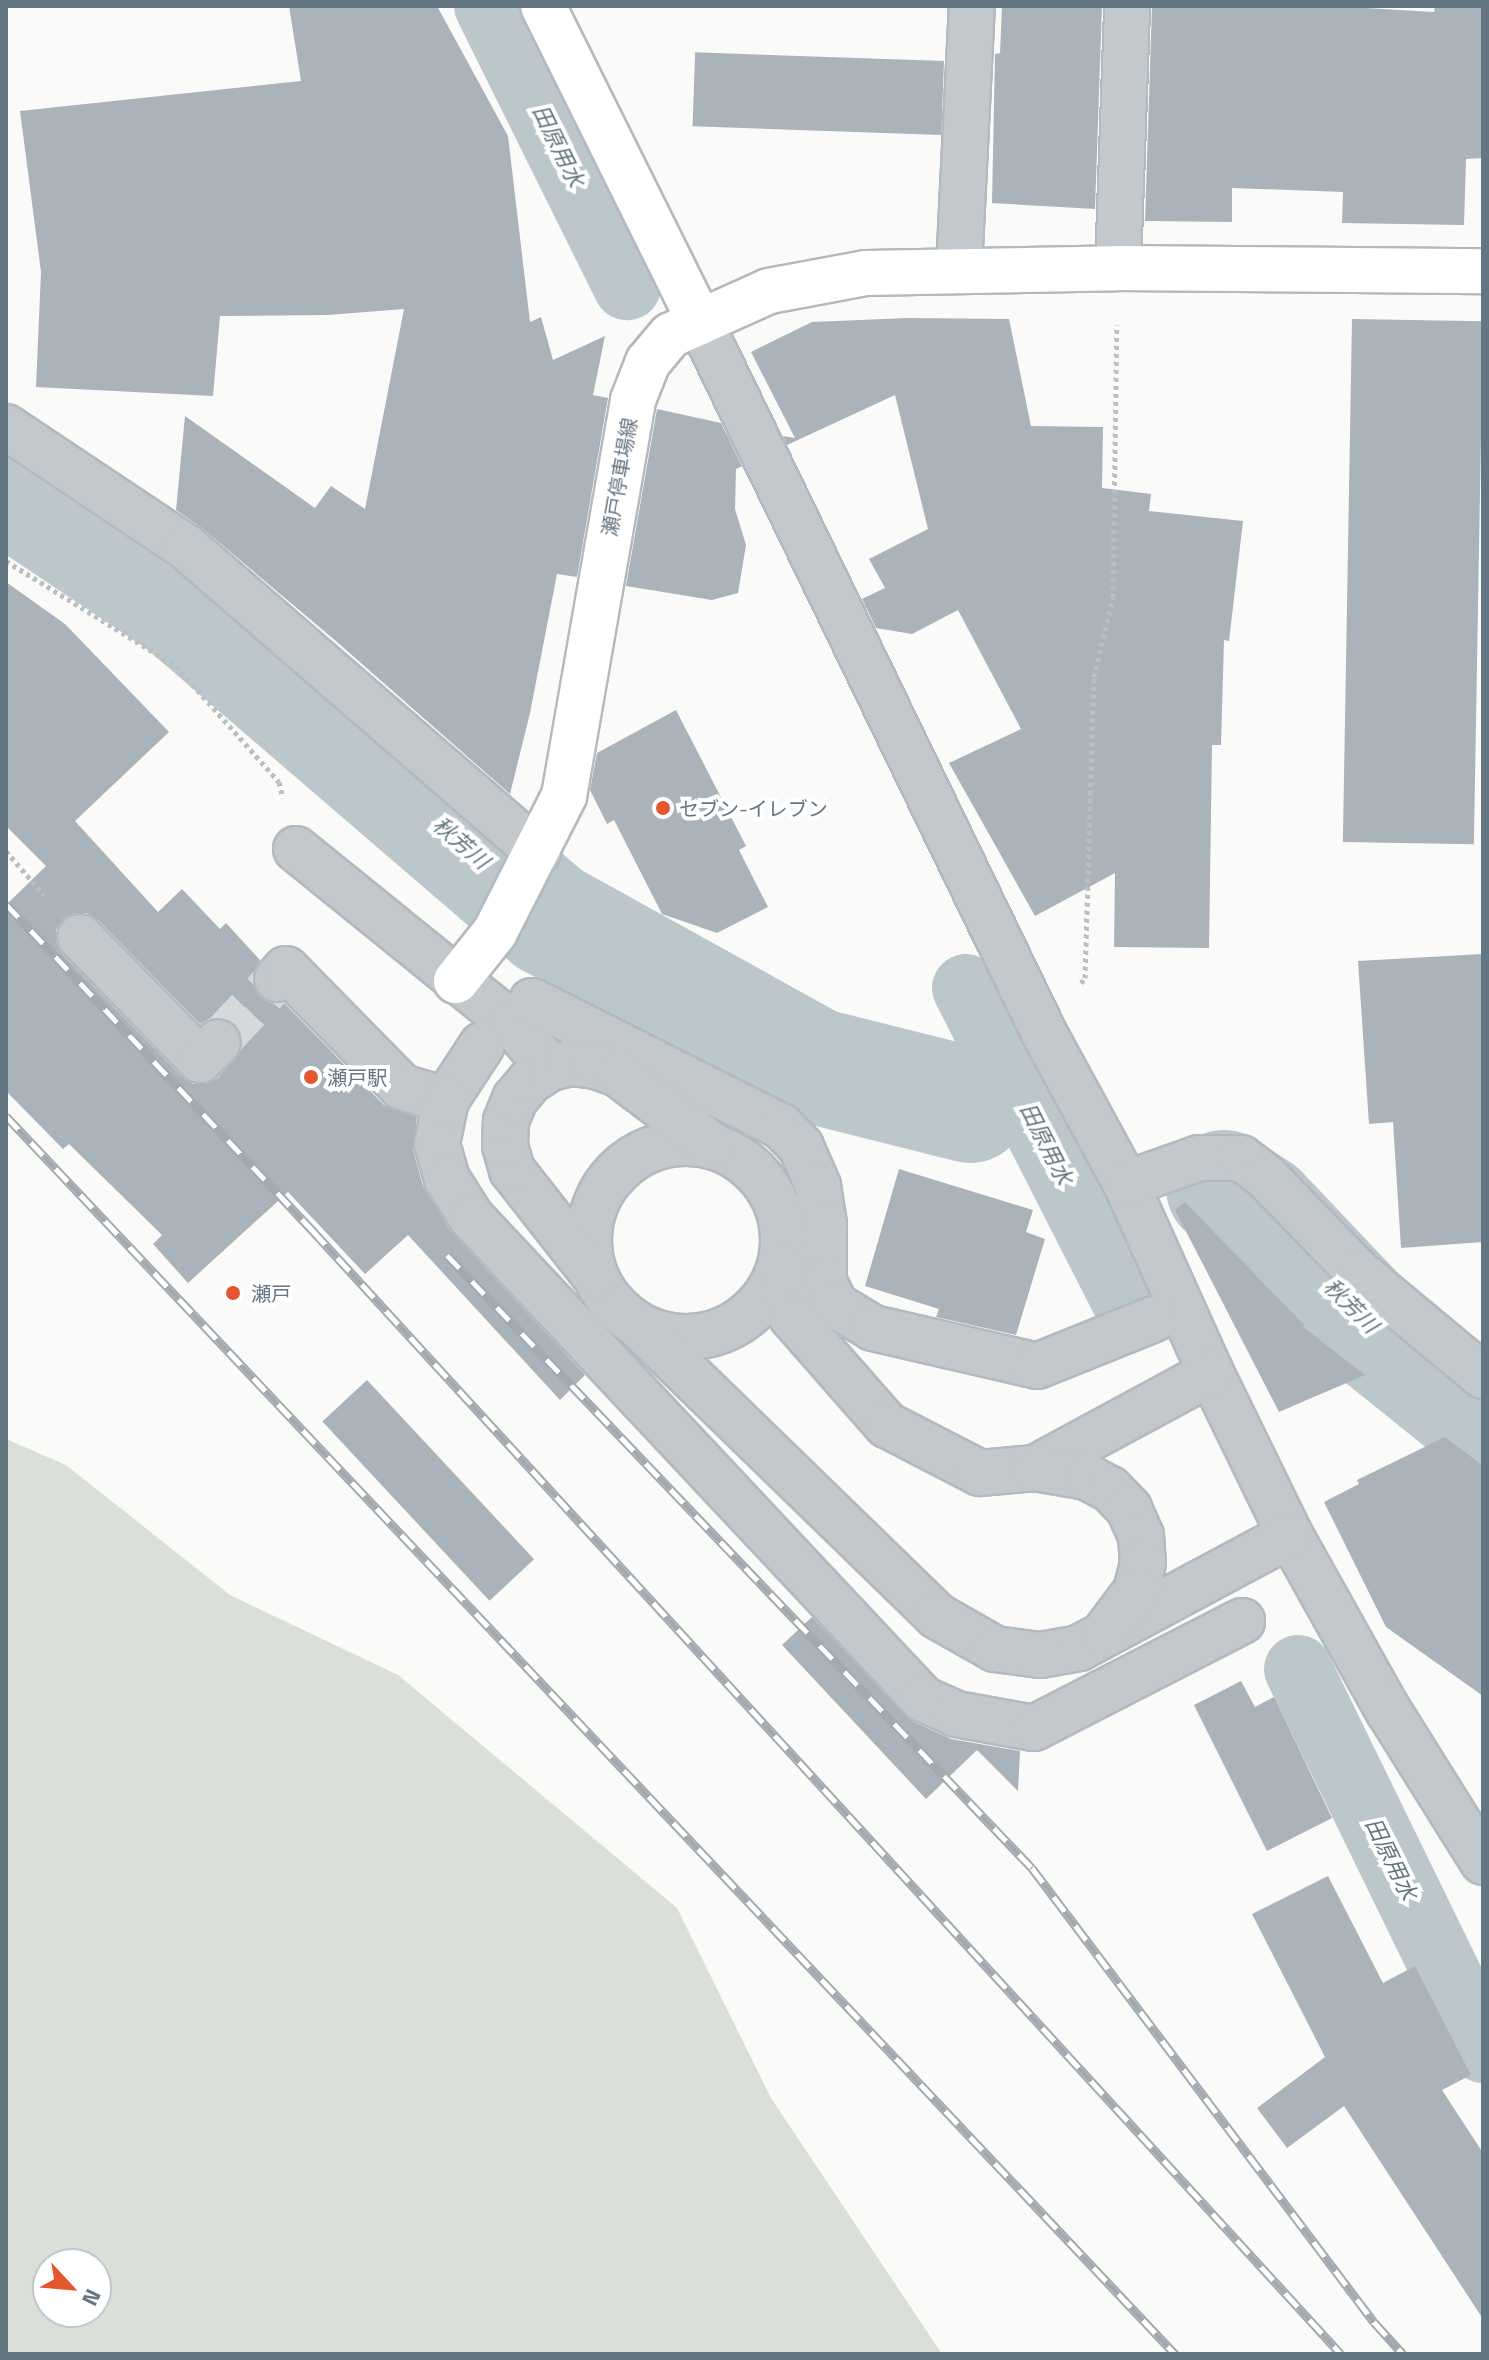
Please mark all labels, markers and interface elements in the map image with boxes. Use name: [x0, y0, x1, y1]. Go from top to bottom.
water label: 田原用水: [527, 101, 589, 191]
street label: 瀬戸停車場線: [597, 416, 641, 538]
place label: セブン-イレブン: [679, 796, 828, 820]
marker: セブン-イレブン: [654, 799, 672, 817]
water label: 秋芳川: [427, 811, 495, 875]
place label: 瀬戸駅: [327, 1065, 387, 1089]
marker: 瀬戸駅: [302, 1068, 320, 1086]
water label: 田原用水: [1014, 1099, 1078, 1189]
water label: 秋芳川: [1318, 1273, 1384, 1339]
place label: 瀬戸: [251, 1281, 291, 1305]
marker: 瀬戸: [222, 1282, 244, 1304]
water label: 田原用水: [1360, 1814, 1422, 1904]
north arrow: [32, 2248, 112, 2328]
text: N: [73, 2283, 110, 2312]

